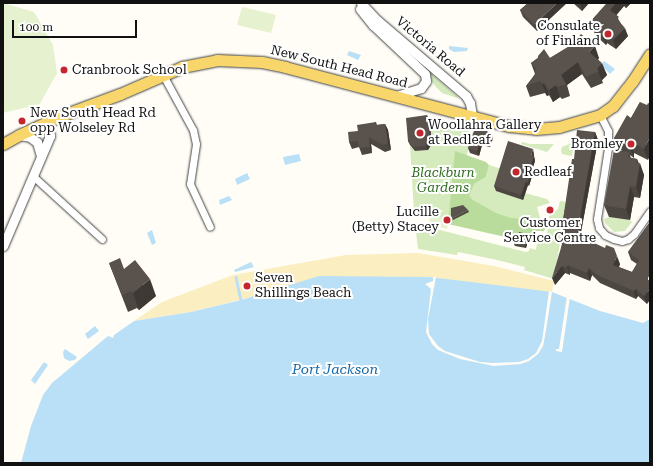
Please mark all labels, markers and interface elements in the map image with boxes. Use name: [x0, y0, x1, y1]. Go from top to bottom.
scale bar: [14, 12, 139, 38]
street label: Victoria Road: [392, 14, 468, 80]
place label: Consulate of Finland: [536, 19, 600, 50]
text: 100 m: [19, 20, 53, 34]
marker: Consulate of Finland: [603, 29, 613, 39]
street label: New South Head Road: [269, 42, 409, 92]
place label: Cranbrook School: [72, 62, 187, 78]
marker: Cranbrook School: [59, 65, 69, 75]
place label: New South Head Rd opp Wolseley Rd: [30, 106, 156, 137]
marker: New South Head Rd opp Wolseley Rd: [17, 116, 27, 126]
place label: Woollahra Gallery at Redleaf: [428, 118, 541, 149]
marker: Woollahra Gallery at Redleaf: [415, 128, 425, 138]
place label: Bromley: [571, 136, 623, 152]
marker: Bromley: [626, 139, 636, 149]
place label: Redleaf: [524, 164, 572, 180]
park label: Blackburn Gardens: [412, 166, 474, 197]
marker: Redleaf: [511, 167, 521, 177]
place label: Lucille (Betty) Stacey: [352, 205, 439, 236]
marker: Customer Service Centre: [545, 205, 555, 215]
marker: Lucille (Betty) Stacey: [442, 215, 452, 225]
place label: Customer Service Centre: [504, 216, 596, 247]
place label: Seven Shillings Beach: [255, 271, 351, 302]
marker: Seven Shillings Beach: [242, 281, 252, 291]
water label: Port Jackson: [292, 361, 378, 377]

